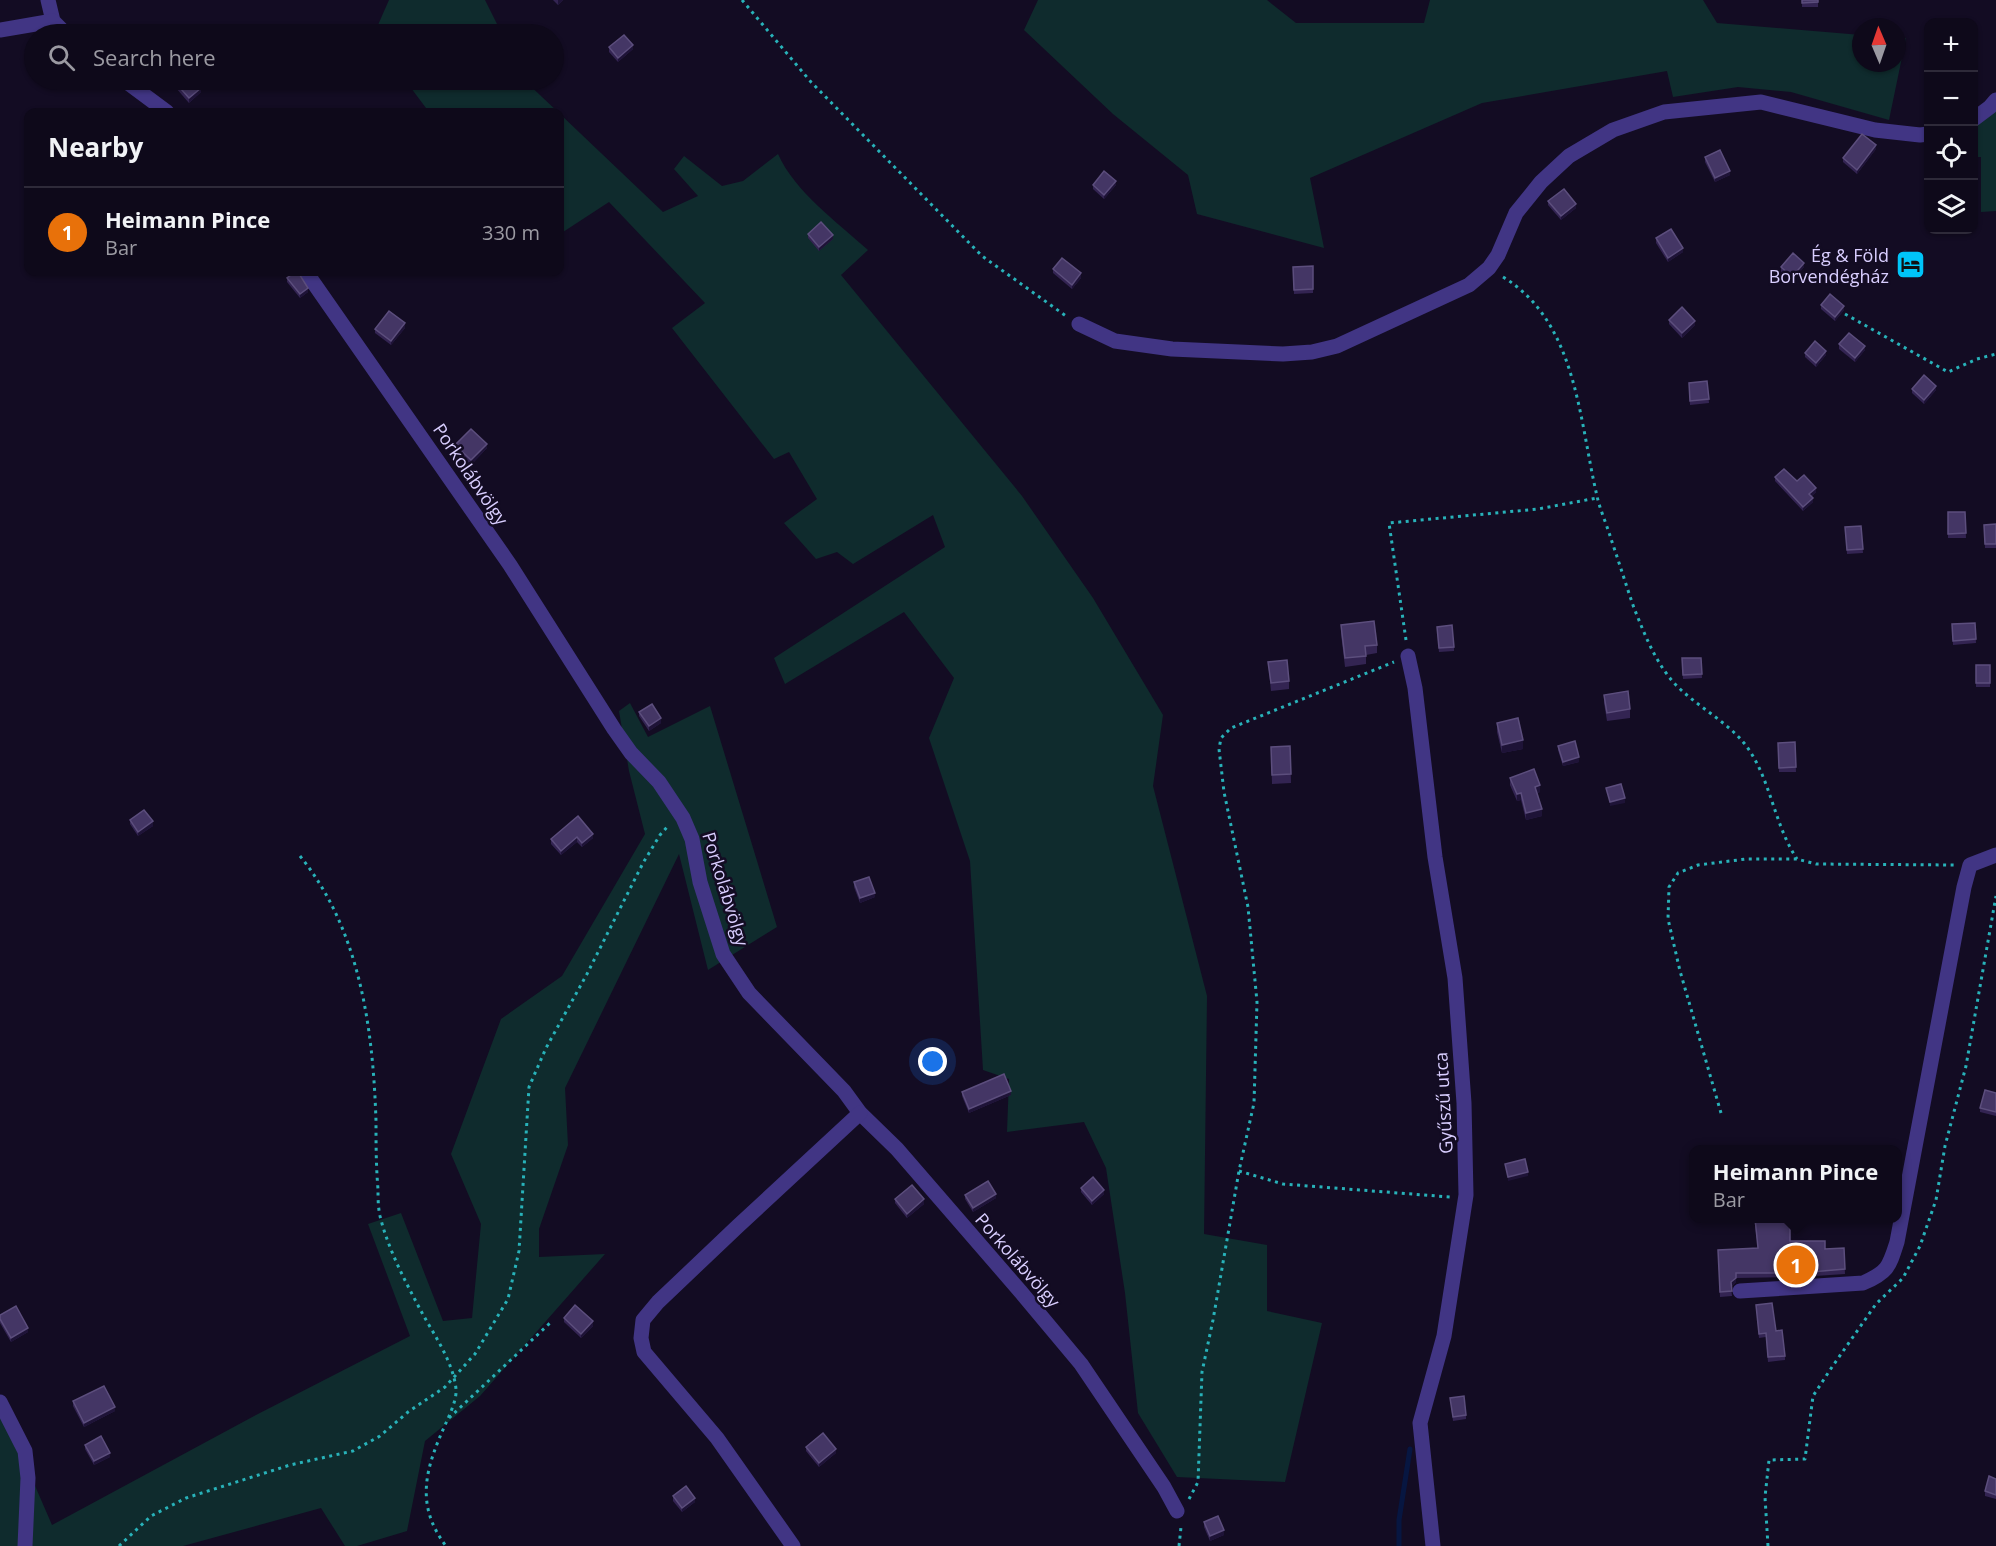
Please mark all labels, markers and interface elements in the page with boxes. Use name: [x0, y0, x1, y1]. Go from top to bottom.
north arrow: [1852, 18, 1906, 72]
map controls: [1924, 18, 1978, 234]
button: +: [1924, 18, 1978, 72]
search box: [24, 24, 564, 90]
icon: search: [45, 41, 78, 74]
text: Search here: [93, 42, 216, 72]
button: −: [1924, 72, 1978, 126]
button: locate: [1924, 126, 1978, 180]
text: Nearby: [48, 129, 143, 165]
button: layers: [1924, 180, 1978, 234]
text: Heimann Pince: [105, 204, 270, 234]
text: 1: [62, 219, 73, 246]
text: 330 m: [482, 219, 540, 246]
text: Bar: [105, 234, 137, 261]
place label: Ég & Föld Borvendégház: [1769, 243, 1889, 288]
hotel icon: Ég & Föld Borvendégház: [1894, 249, 1926, 281]
street label: Porkolábvölgy: [428, 418, 514, 530]
street label: Porkolábvölgy: [697, 829, 755, 950]
your location: [918, 1047, 947, 1076]
street label: Gyűszű utca: [1428, 1051, 1458, 1155]
popup: [1689, 1145, 1902, 1223]
text: Heimann Pince: [1713, 1156, 1878, 1186]
text: Bar: [1713, 1186, 1745, 1213]
street label: Porkolábvölgy: [970, 1208, 1066, 1313]
pin: 1: [1776, 1242, 1816, 1288]

